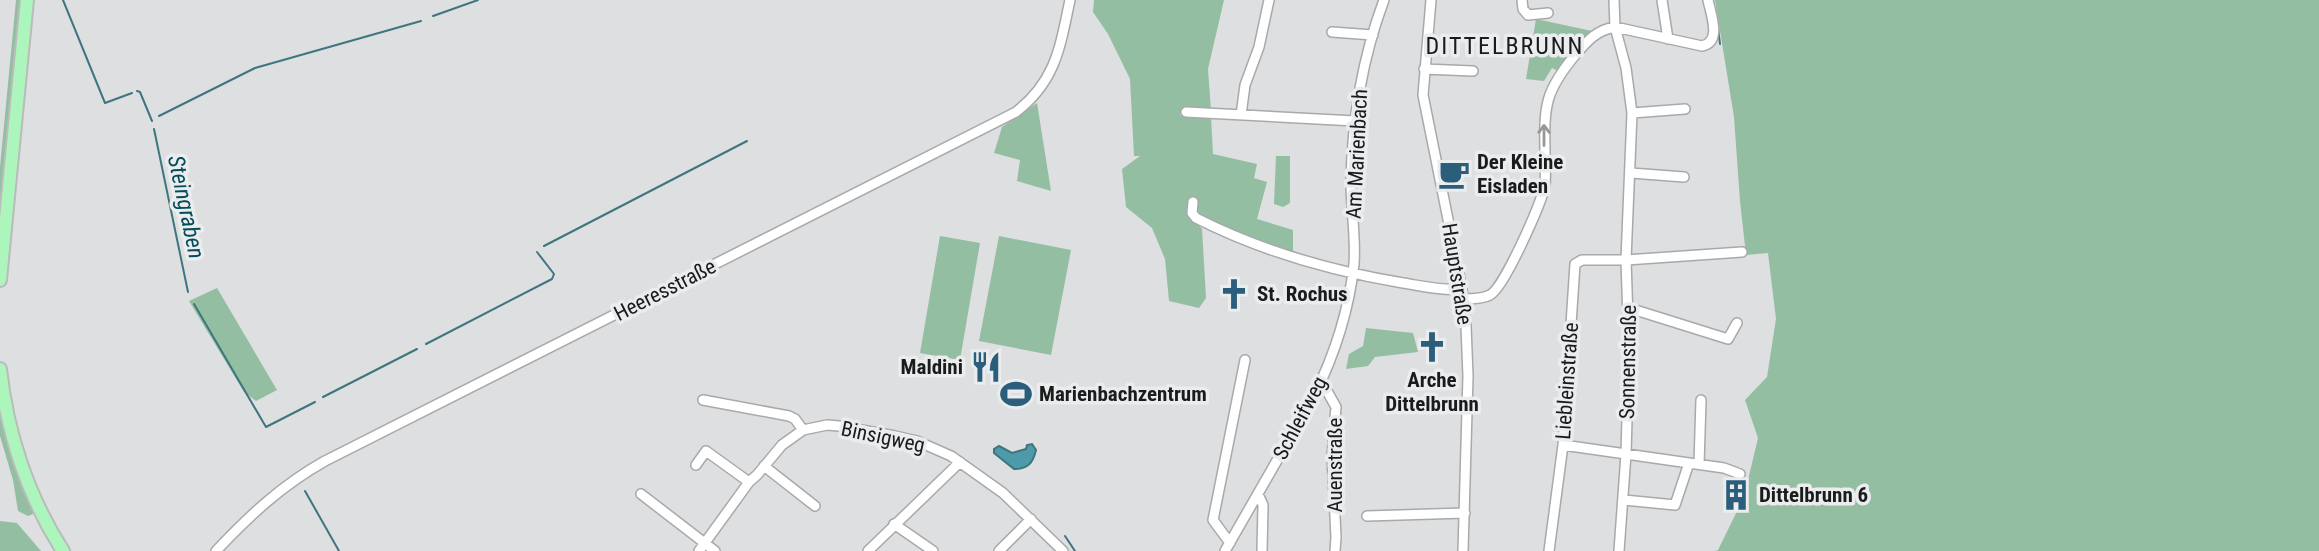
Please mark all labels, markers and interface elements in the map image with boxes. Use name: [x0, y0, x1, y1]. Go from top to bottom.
district label: DITTELBRUNN: [1426, 32, 1584, 60]
street label: Am Marienbach: [1342, 88, 1372, 220]
one-way arrow: [1537, 124, 1551, 147]
place label: Der Kleine Eisladen: [1477, 150, 1563, 198]
water label: Steingraben: [162, 153, 210, 261]
cafe icon: Der Kleine Eisladen: [1437, 157, 1471, 191]
street label: Hauptstraße: [1437, 222, 1477, 327]
street label: Heeresstraße: [610, 254, 720, 326]
church icon: St. Rochus: [1217, 277, 1251, 311]
place label: St. Rochus: [1257, 282, 1348, 306]
street label: Sonnenstraße: [1615, 304, 1641, 419]
street label: Liebleinstraße: [1551, 322, 1583, 440]
church icon: Arche Dittelbrunn: [1415, 330, 1449, 364]
restaurant icon: Maldini: [969, 350, 1003, 384]
place label: Maldini: [901, 355, 963, 379]
place label: Arche Dittelbrunn: [1385, 368, 1479, 416]
street label: Schleifweg: [1268, 372, 1332, 464]
sports icon: Marienbachzentrum: [999, 377, 1033, 411]
place label: Marienbachzentrum: [1039, 382, 1207, 406]
street label: Binsigweg: [839, 416, 927, 458]
street label: Auenstraße: [1323, 417, 1347, 512]
building icon: Dittelbrunn 6: [1719, 478, 1753, 512]
place label: Dittelbrunn 6: [1759, 483, 1868, 507]

